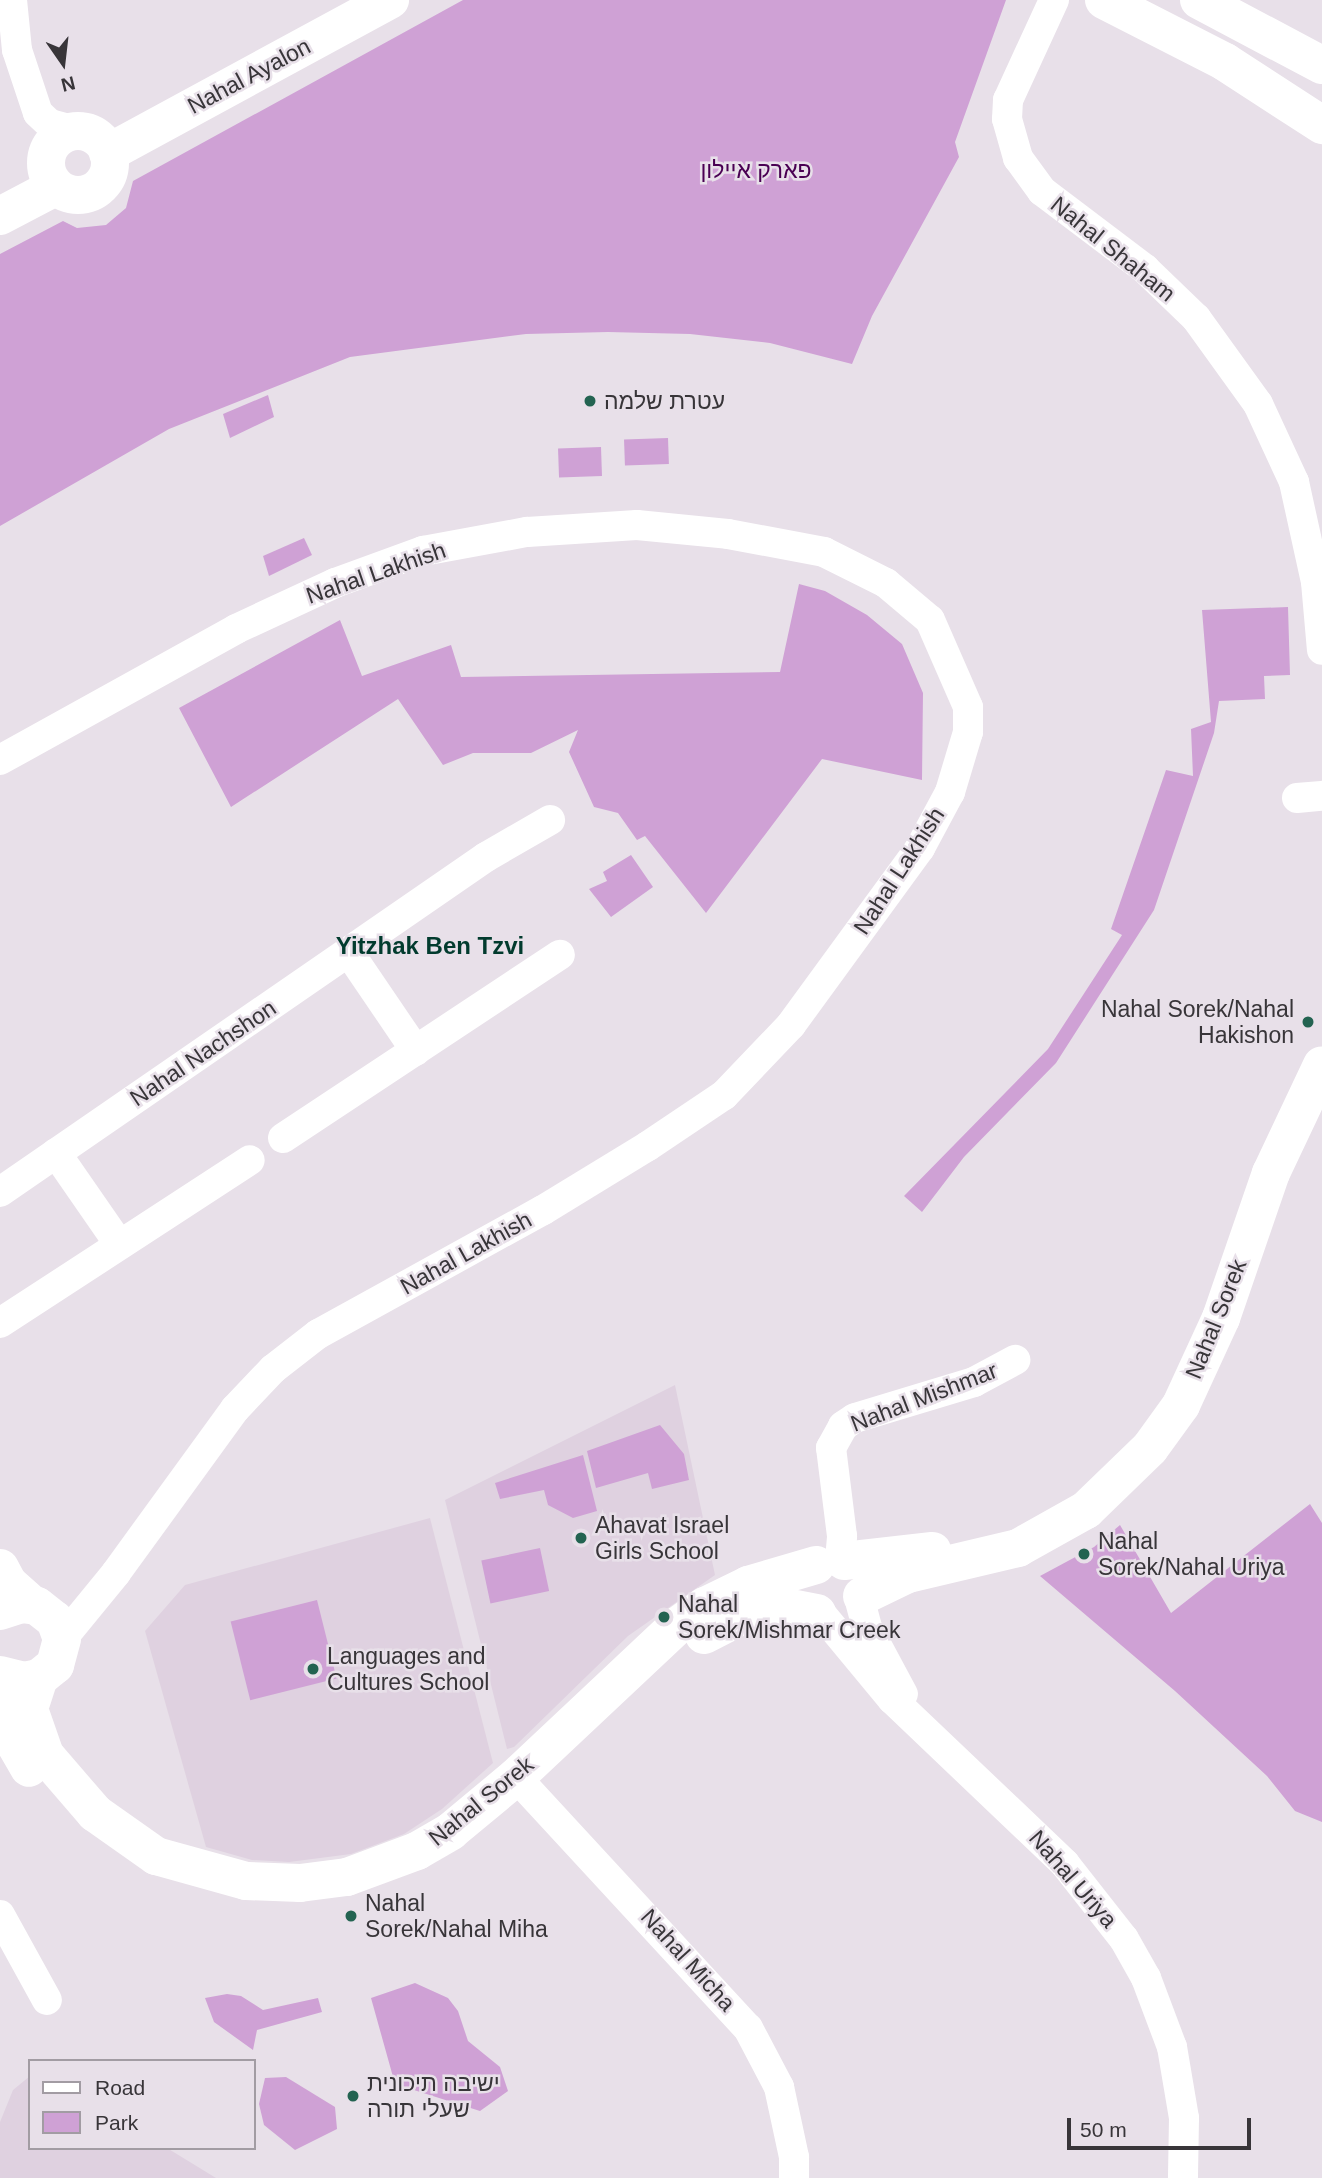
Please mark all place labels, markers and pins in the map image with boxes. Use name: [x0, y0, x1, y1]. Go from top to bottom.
place label: עטרת שלמה: [604, 387, 725, 415]
marker: עטרת שלמה: [582, 393, 598, 409]
place label: Nahal Sorek/Nahal Hakishon: [1101, 995, 1294, 1049]
marker: Nahal Sorek/Nahal Hakishon: [1300, 1014, 1316, 1030]
place label: Ahavat Israel Girls School: [595, 1511, 729, 1565]
place label: Nahal Sorek/Nahal Uriya: [1098, 1527, 1285, 1581]
marker: Ahavat Israel Girls School: [573, 1530, 589, 1546]
marker: Nahal Sorek/Nahal Uriya: [1076, 1546, 1092, 1562]
place label: Nahal Sorek/Mishmar Creek: [678, 1590, 900, 1644]
marker: Nahal Sorek/Mishmar Creek: [656, 1609, 672, 1625]
place label: Languages and Cultures School: [327, 1642, 489, 1696]
marker: Languages and Cultures School: [305, 1661, 321, 1677]
place label: Nahal Sorek/Nahal Miha: [365, 1889, 548, 1943]
marker: Nahal Sorek/Nahal Miha: [343, 1908, 359, 1924]
place label: ישיבה תיכונית שעלי תורה: [367, 2069, 500, 2123]
marker: ישיבה תיכונית שעלי תורה: [345, 2088, 361, 2104]

